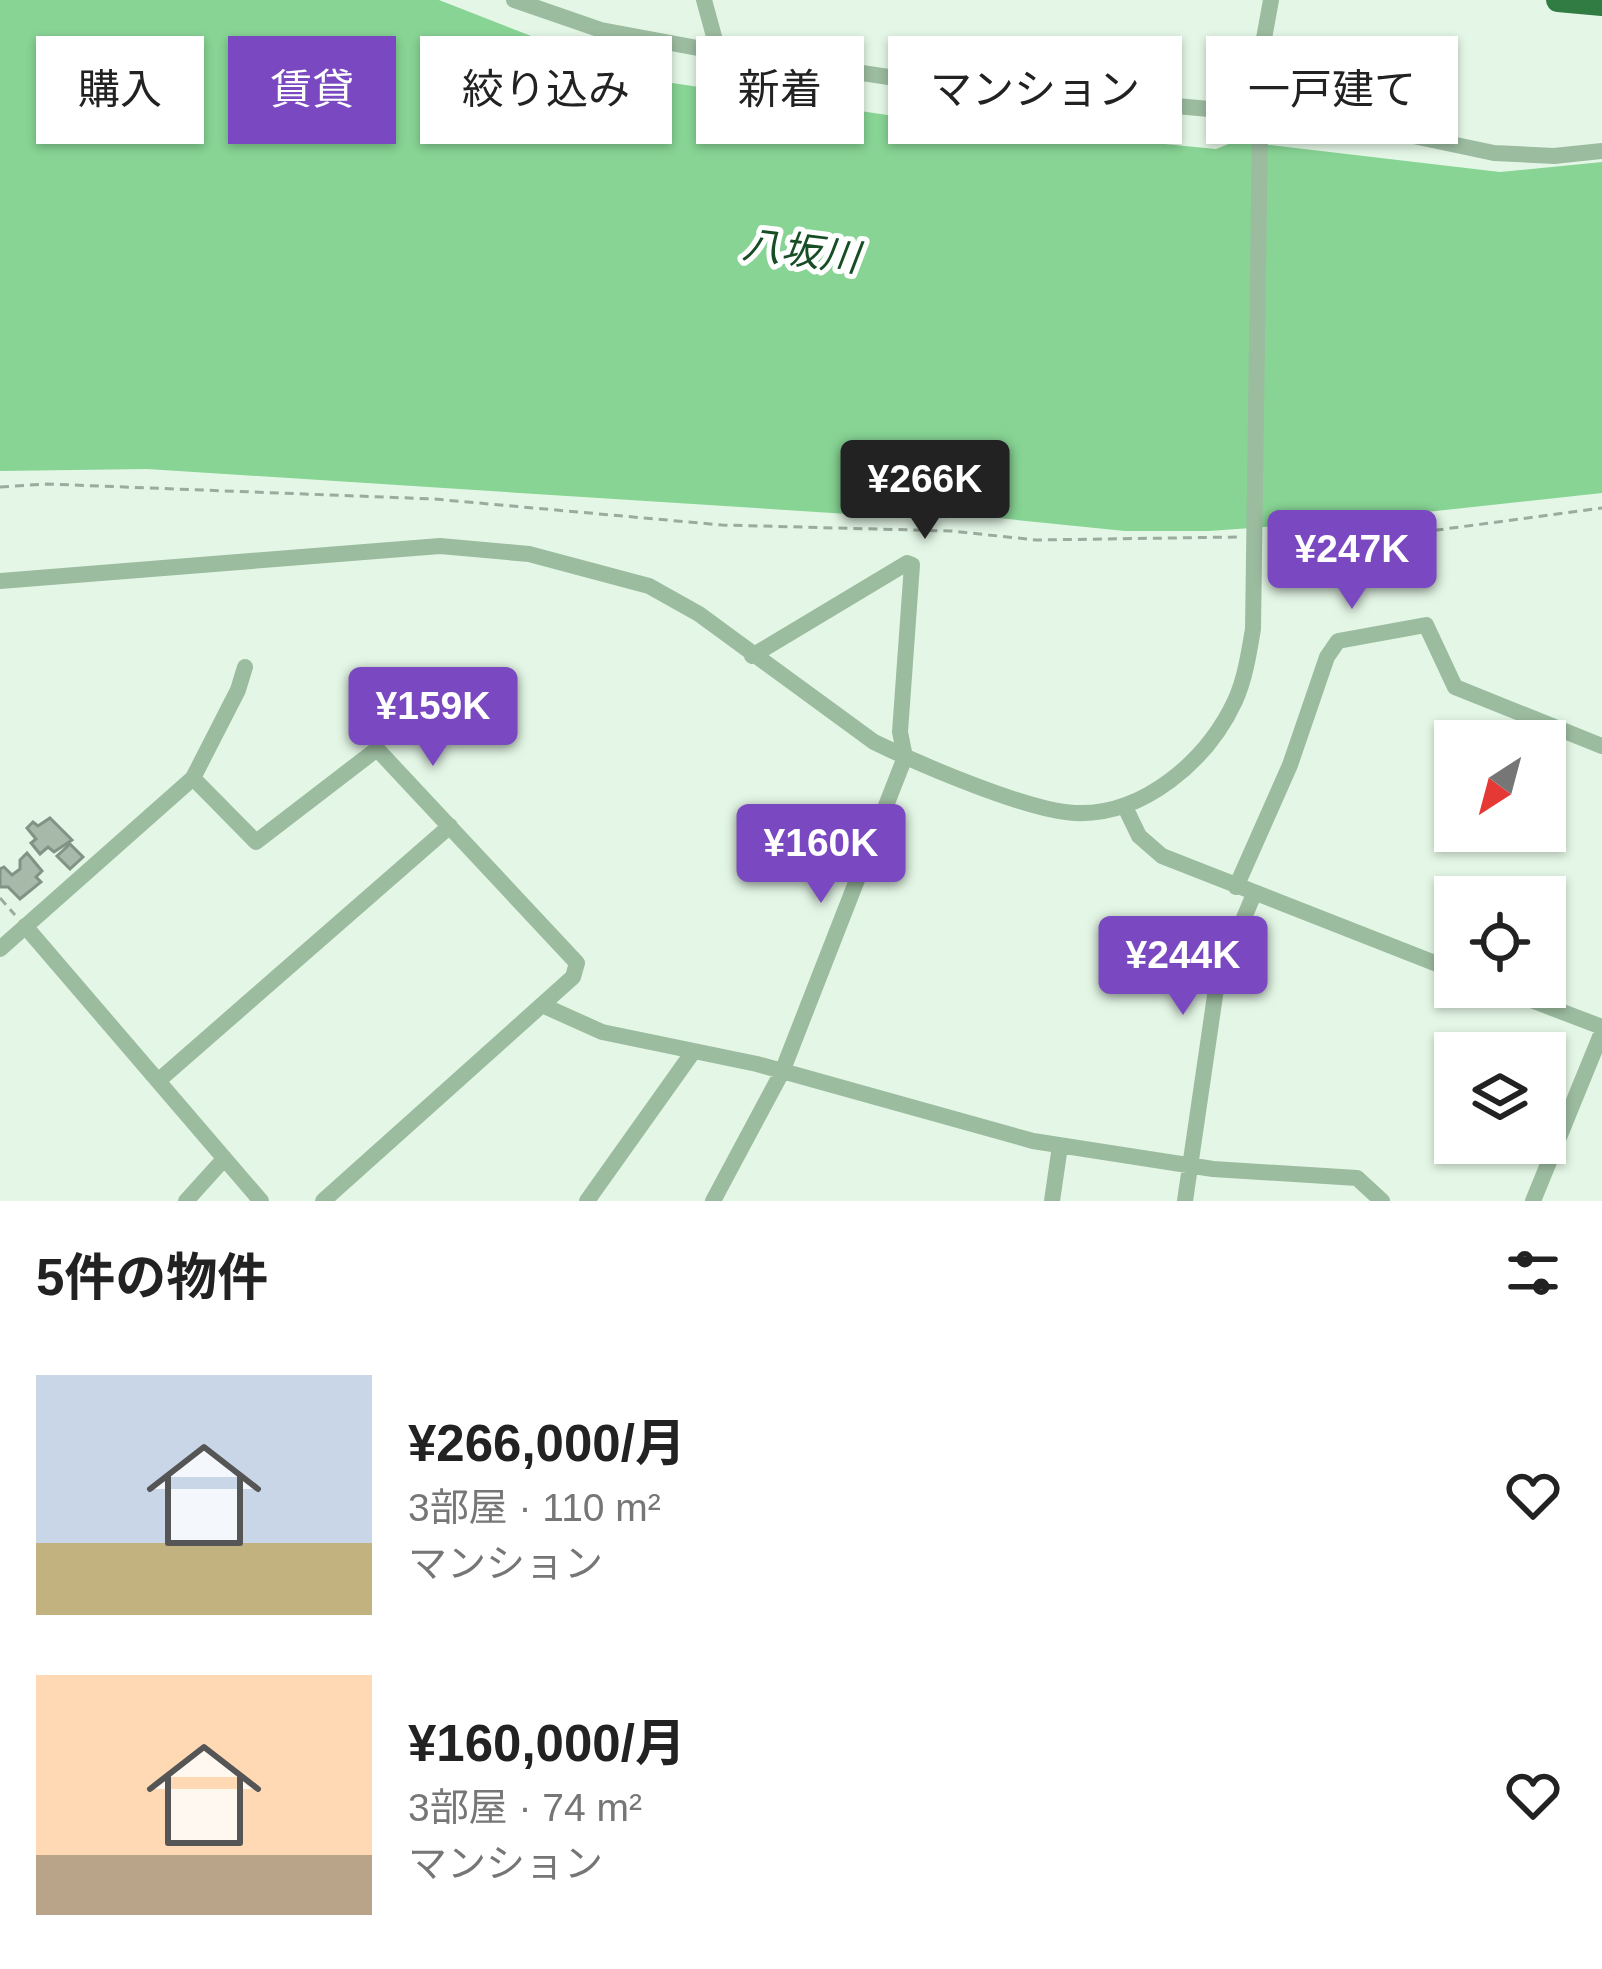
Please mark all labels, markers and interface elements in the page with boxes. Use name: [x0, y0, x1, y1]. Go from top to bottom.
chip: 購入: [36, 36, 204, 144]
chip: 賃貸: [228, 36, 396, 144]
chip: 絞り込み: [420, 36, 672, 144]
chip: 新着: [696, 36, 864, 144]
chip: マンション: [888, 36, 1182, 144]
chip: 一戸建て: [1206, 36, 1458, 144]
water label: 八坂川: [740, 223, 866, 280]
pin: ¥266K: [841, 440, 1009, 542]
text: ¥266K: [868, 457, 982, 500]
pin: ¥247K: [1268, 510, 1436, 612]
text: ¥247K: [1295, 527, 1409, 570]
pin: ¥159K: [349, 667, 517, 769]
text: ¥159K: [376, 684, 490, 727]
north arrow: [1434, 720, 1566, 852]
map controls: [1434, 720, 1566, 1164]
pin: ¥160K: [737, 804, 905, 906]
text: ¥160K: [764, 821, 878, 864]
button: locate: [1434, 876, 1566, 1008]
pin: ¥244K: [1099, 916, 1267, 1018]
text: ¥244K: [1126, 933, 1240, 976]
button: layers: [1434, 1032, 1566, 1164]
icon: filters: [1500, 1240, 1566, 1306]
text: 5件の物件: [36, 1249, 268, 1306]
text: ¥266,000/月: [408, 1415, 686, 1472]
icon: home: [132, 1423, 276, 1567]
icon: heart: [1500, 1462, 1566, 1528]
text: 3部屋 · 110 m²: [408, 1486, 661, 1529]
text: マンション: [408, 1542, 603, 1585]
text: ¥160,000/月: [408, 1715, 686, 1772]
icon: home: [132, 1723, 276, 1867]
icon: heart: [1500, 1762, 1566, 1828]
text: 3部屋 · 74 m²: [408, 1786, 642, 1829]
text: マンション: [408, 1842, 603, 1885]

